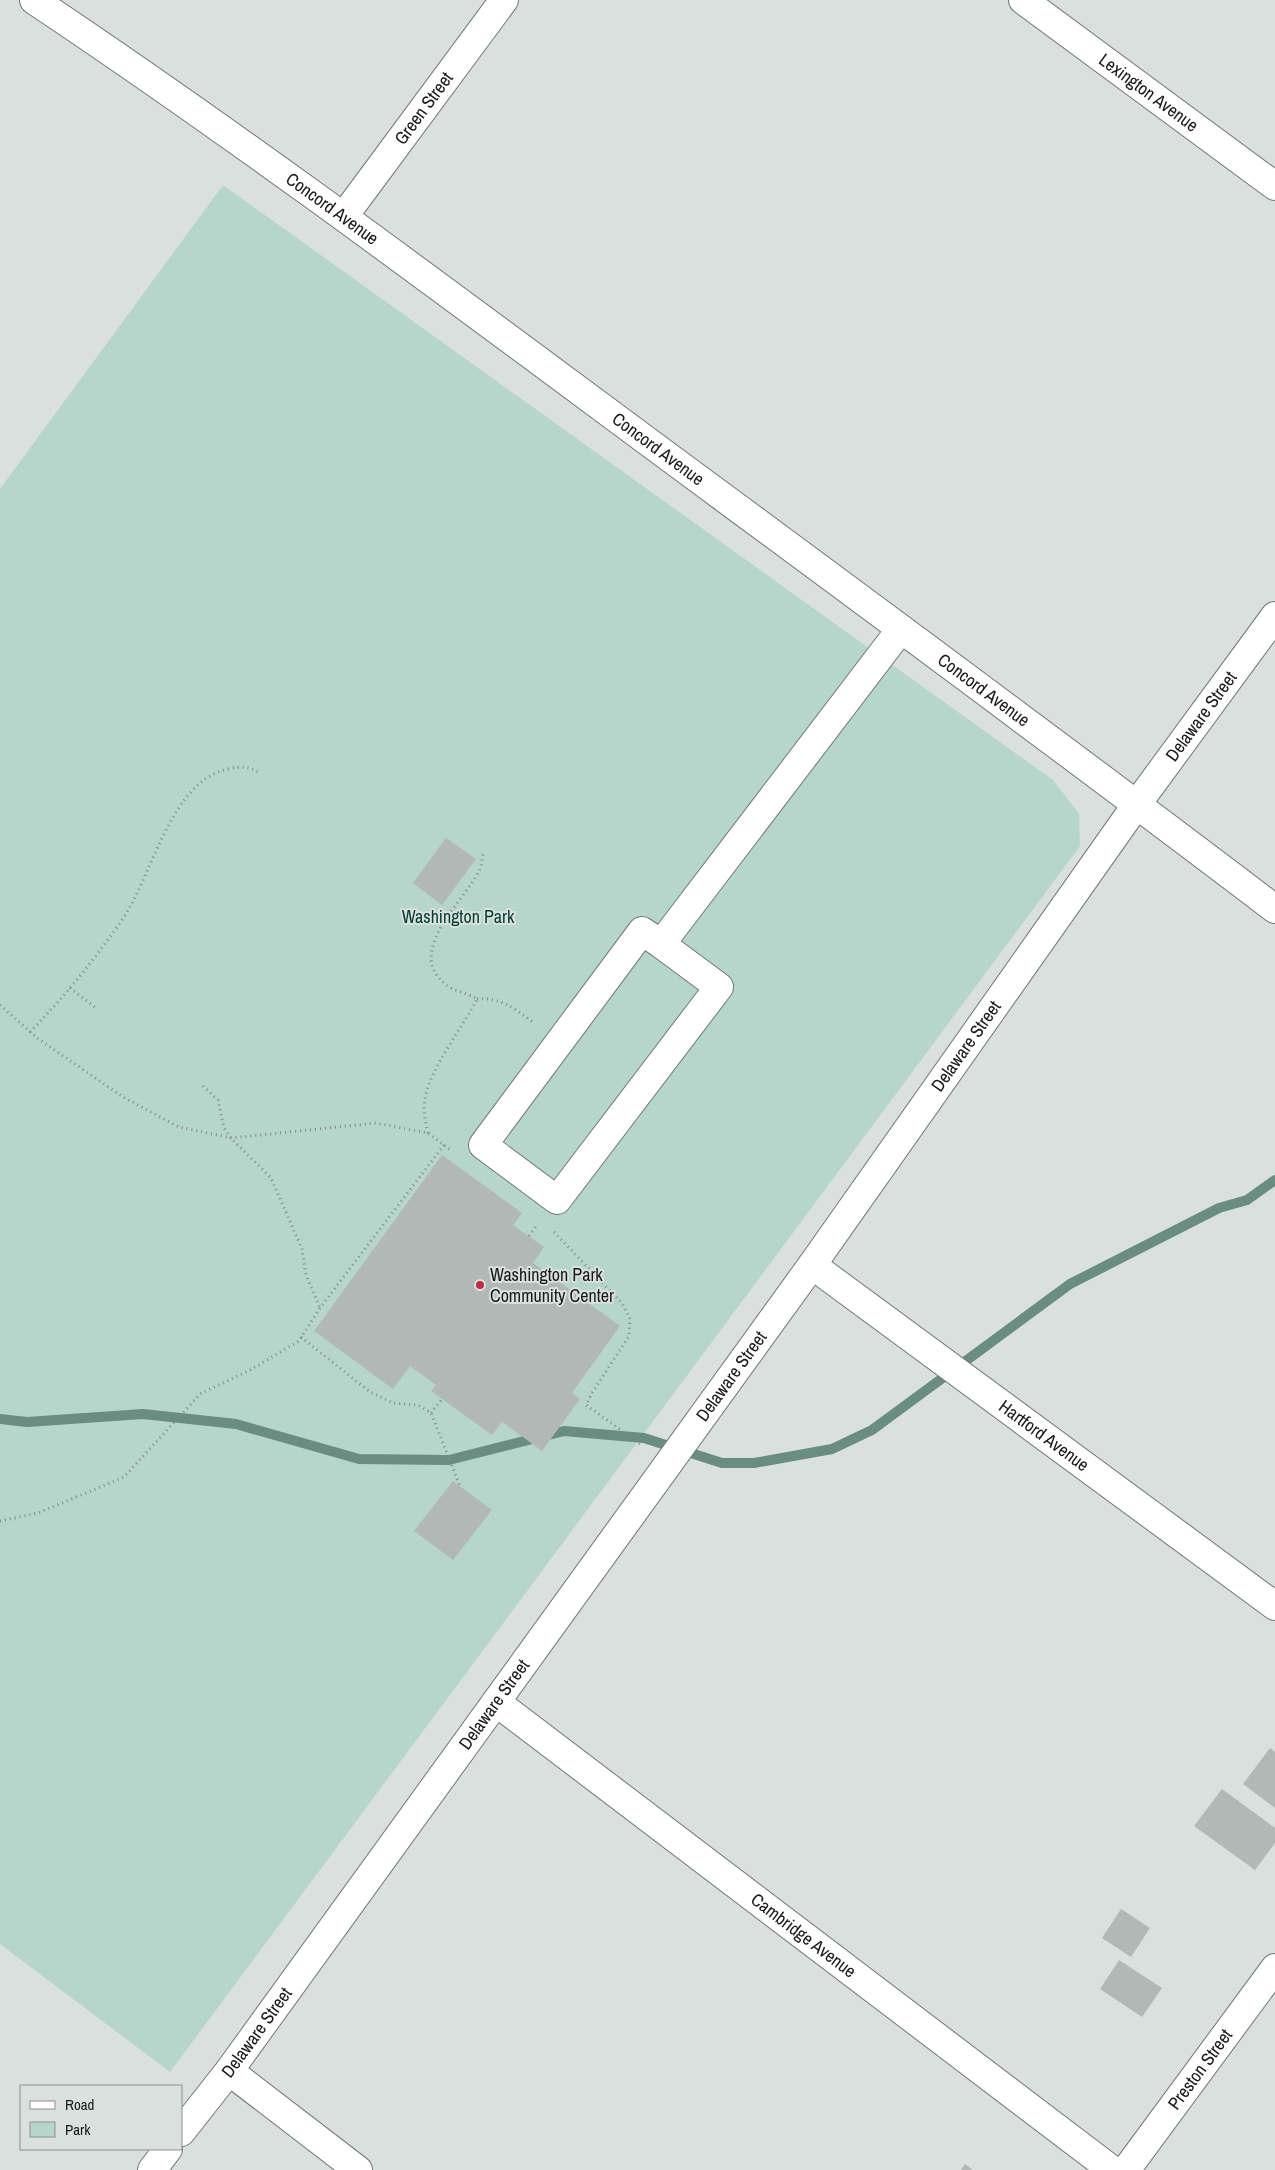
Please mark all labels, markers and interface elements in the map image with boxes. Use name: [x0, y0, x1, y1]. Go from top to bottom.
street label: Lexington Avenue: [1094, 47, 1204, 137]
street label: Green Street: [388, 67, 459, 149]
street label: Concord Avenue: [281, 166, 384, 251]
street label: Concord Avenue: [607, 406, 710, 491]
street label: Concord Avenue: [933, 647, 1035, 732]
street label: Delaware Street: [1159, 666, 1242, 766]
park label: Washington Park: [402, 904, 515, 929]
street label: Delaware Street: [925, 995, 1007, 1096]
place label: Washington Park Community Center: [490, 1262, 614, 1308]
marker: Washington Park Community Center: [474, 1279, 486, 1291]
street label: Delaware Street: [690, 1326, 772, 1426]
street label: Hartford Avenue: [994, 1394, 1094, 1477]
street label: Delaware Street: [453, 1654, 535, 1754]
street label: Cambridge Avenue: [746, 1887, 861, 1983]
street label: Delaware Street: [215, 1982, 298, 2083]
street label: Preston Street: [1162, 2024, 1238, 2115]
legend: [20, 2085, 182, 2150]
text: Road: [65, 2094, 94, 2115]
text: Park: [65, 2119, 91, 2140]

